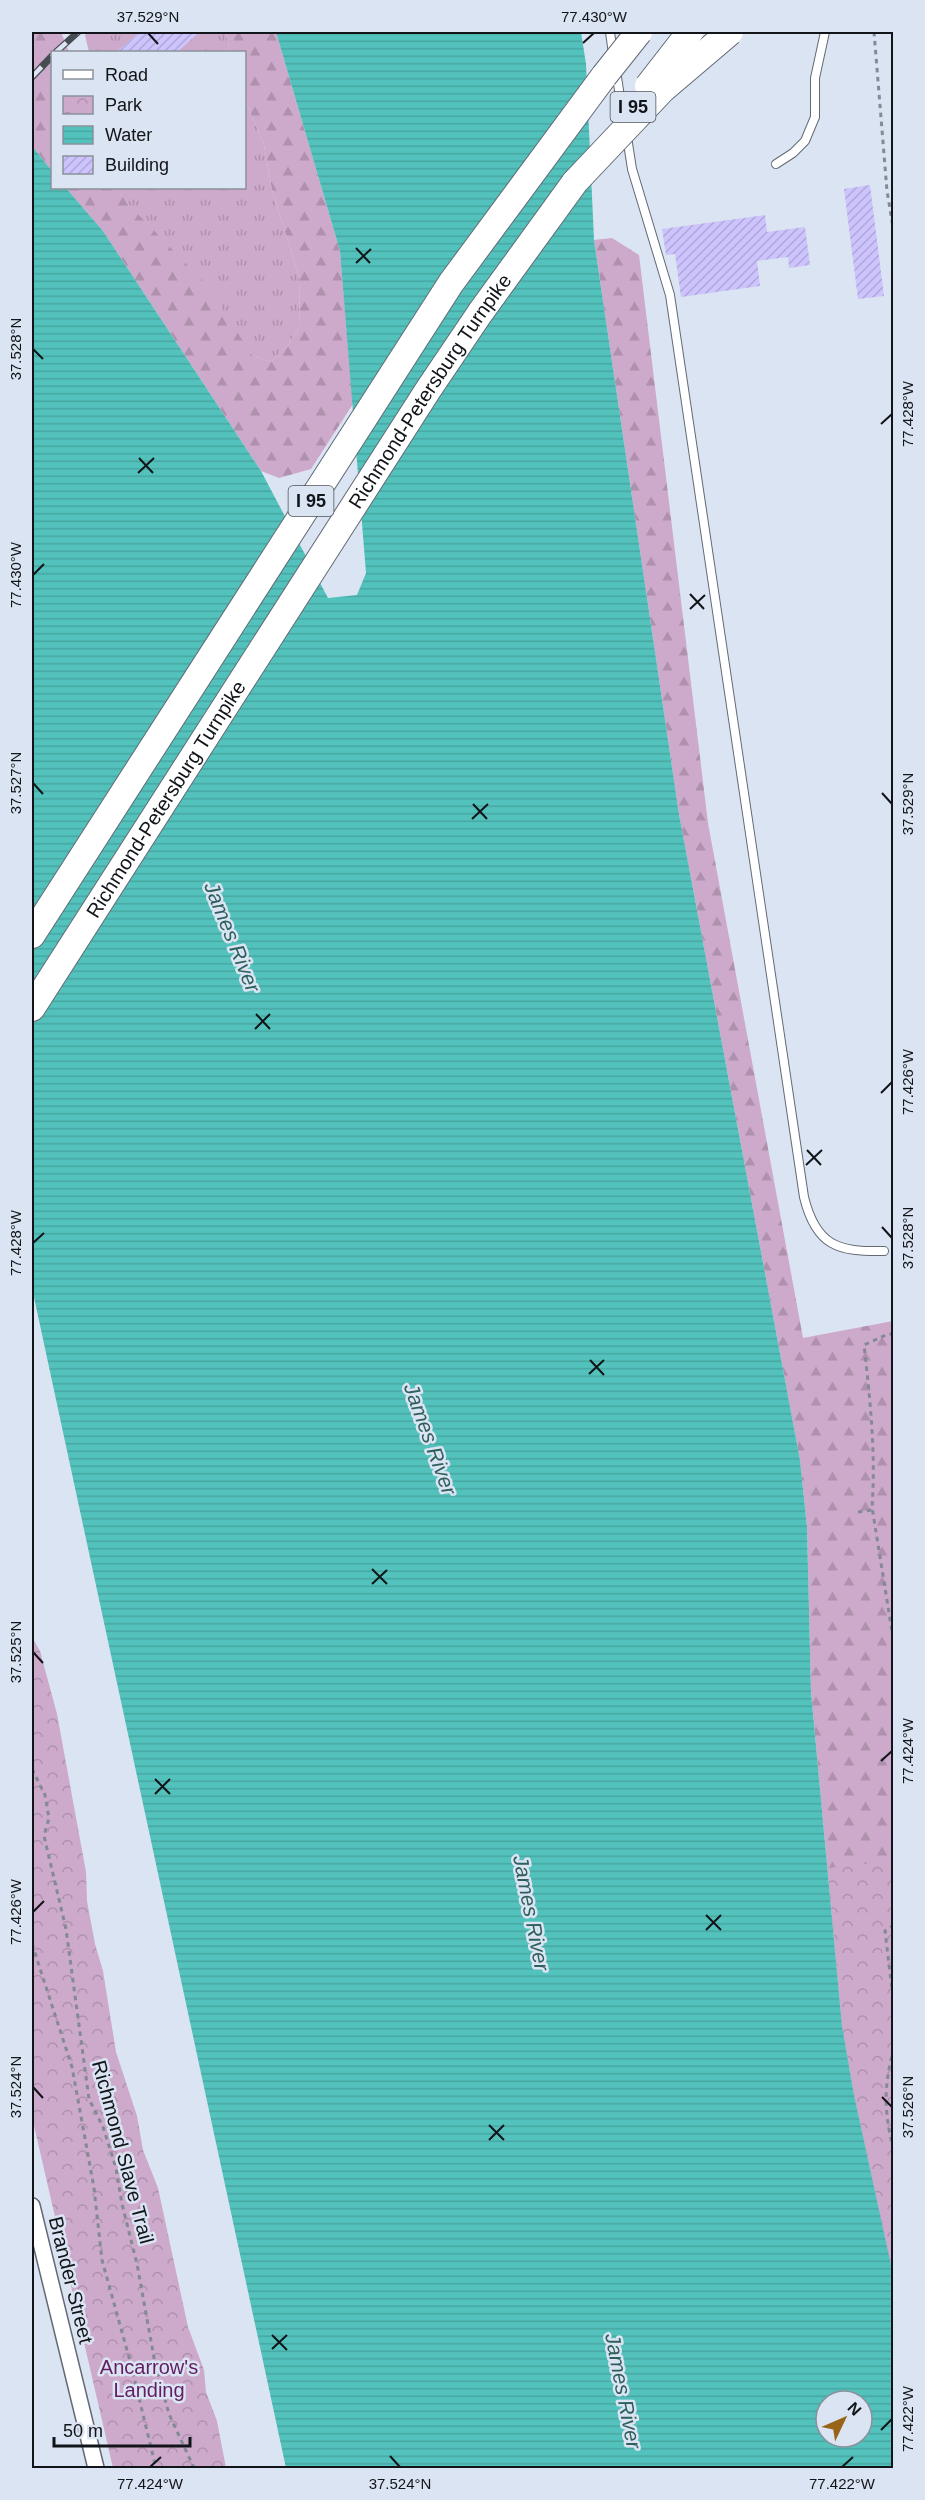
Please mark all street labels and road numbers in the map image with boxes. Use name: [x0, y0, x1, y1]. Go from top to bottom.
road number: I 95: [610, 92, 656, 122]
street label: Richmond-Petersburg Turnpike: [344, 270, 516, 513]
road number: I 95: [288, 486, 334, 516]
street label: Richmond-Petersburg Turnpike: [82, 677, 250, 922]
street label: Richmond Slave Trail: [88, 2058, 158, 2246]
street label: Brander Street: [45, 2214, 98, 2346]

